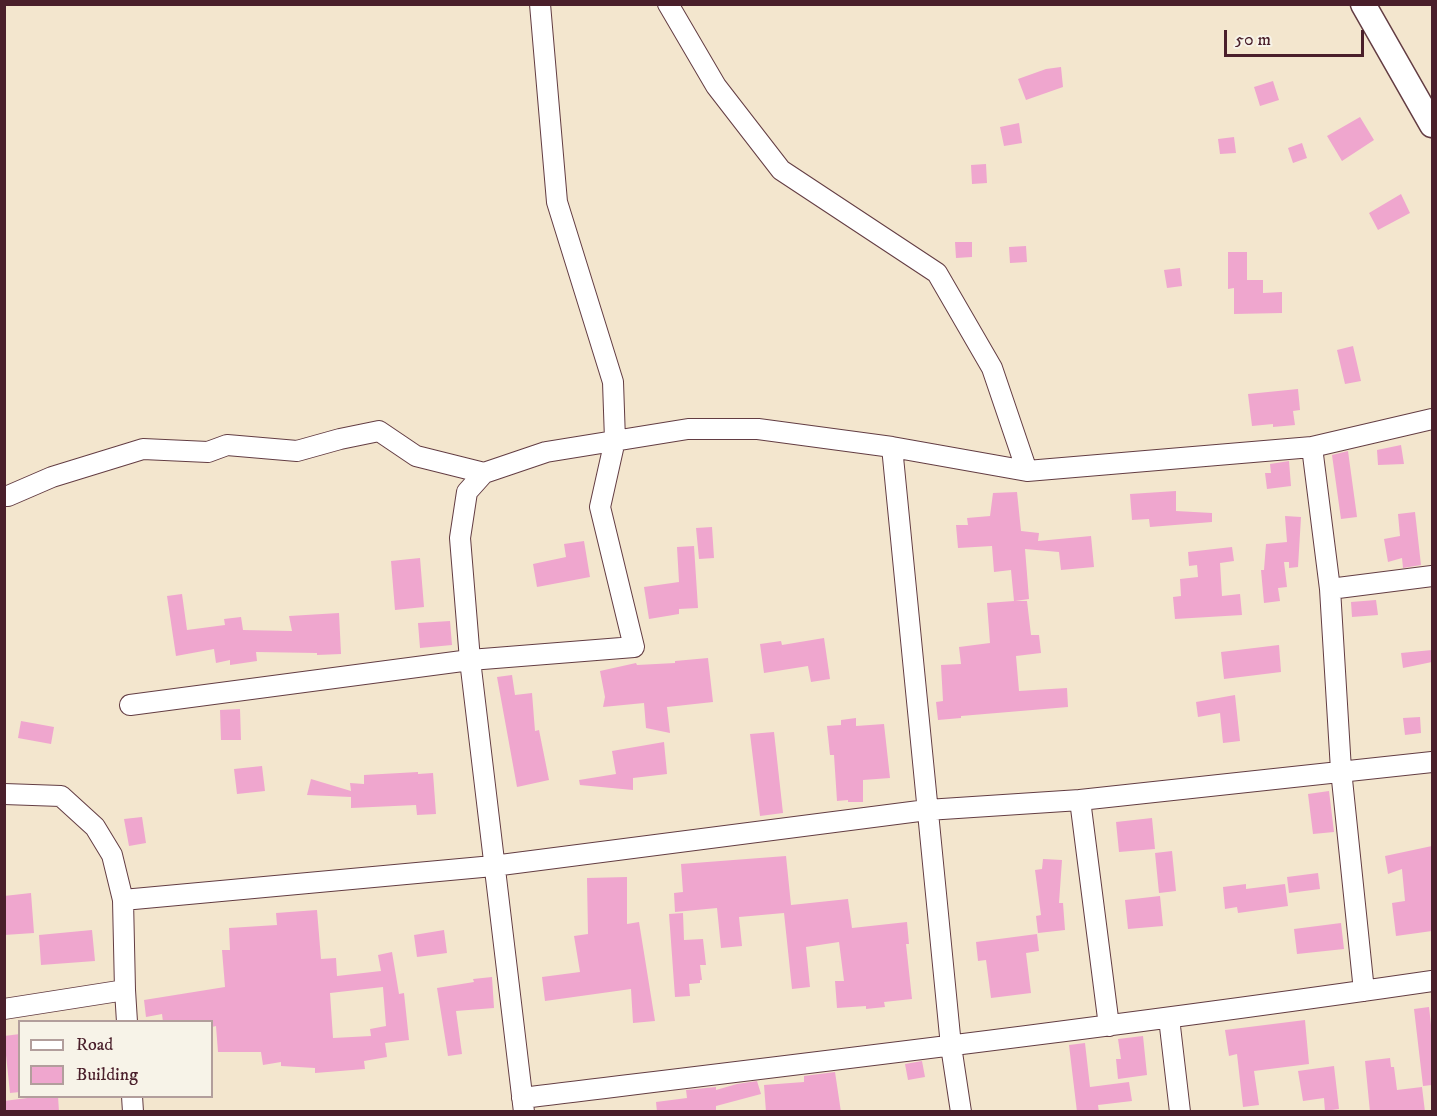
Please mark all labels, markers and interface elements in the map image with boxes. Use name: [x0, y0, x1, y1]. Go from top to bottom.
scale bar: [1227, 18, 1366, 56]
text: 50 m: [1235, 29, 1271, 51]
legend: [18, 1020, 213, 1098]
text: Road: [76, 1034, 113, 1056]
text: Building: [76, 1064, 138, 1086]

